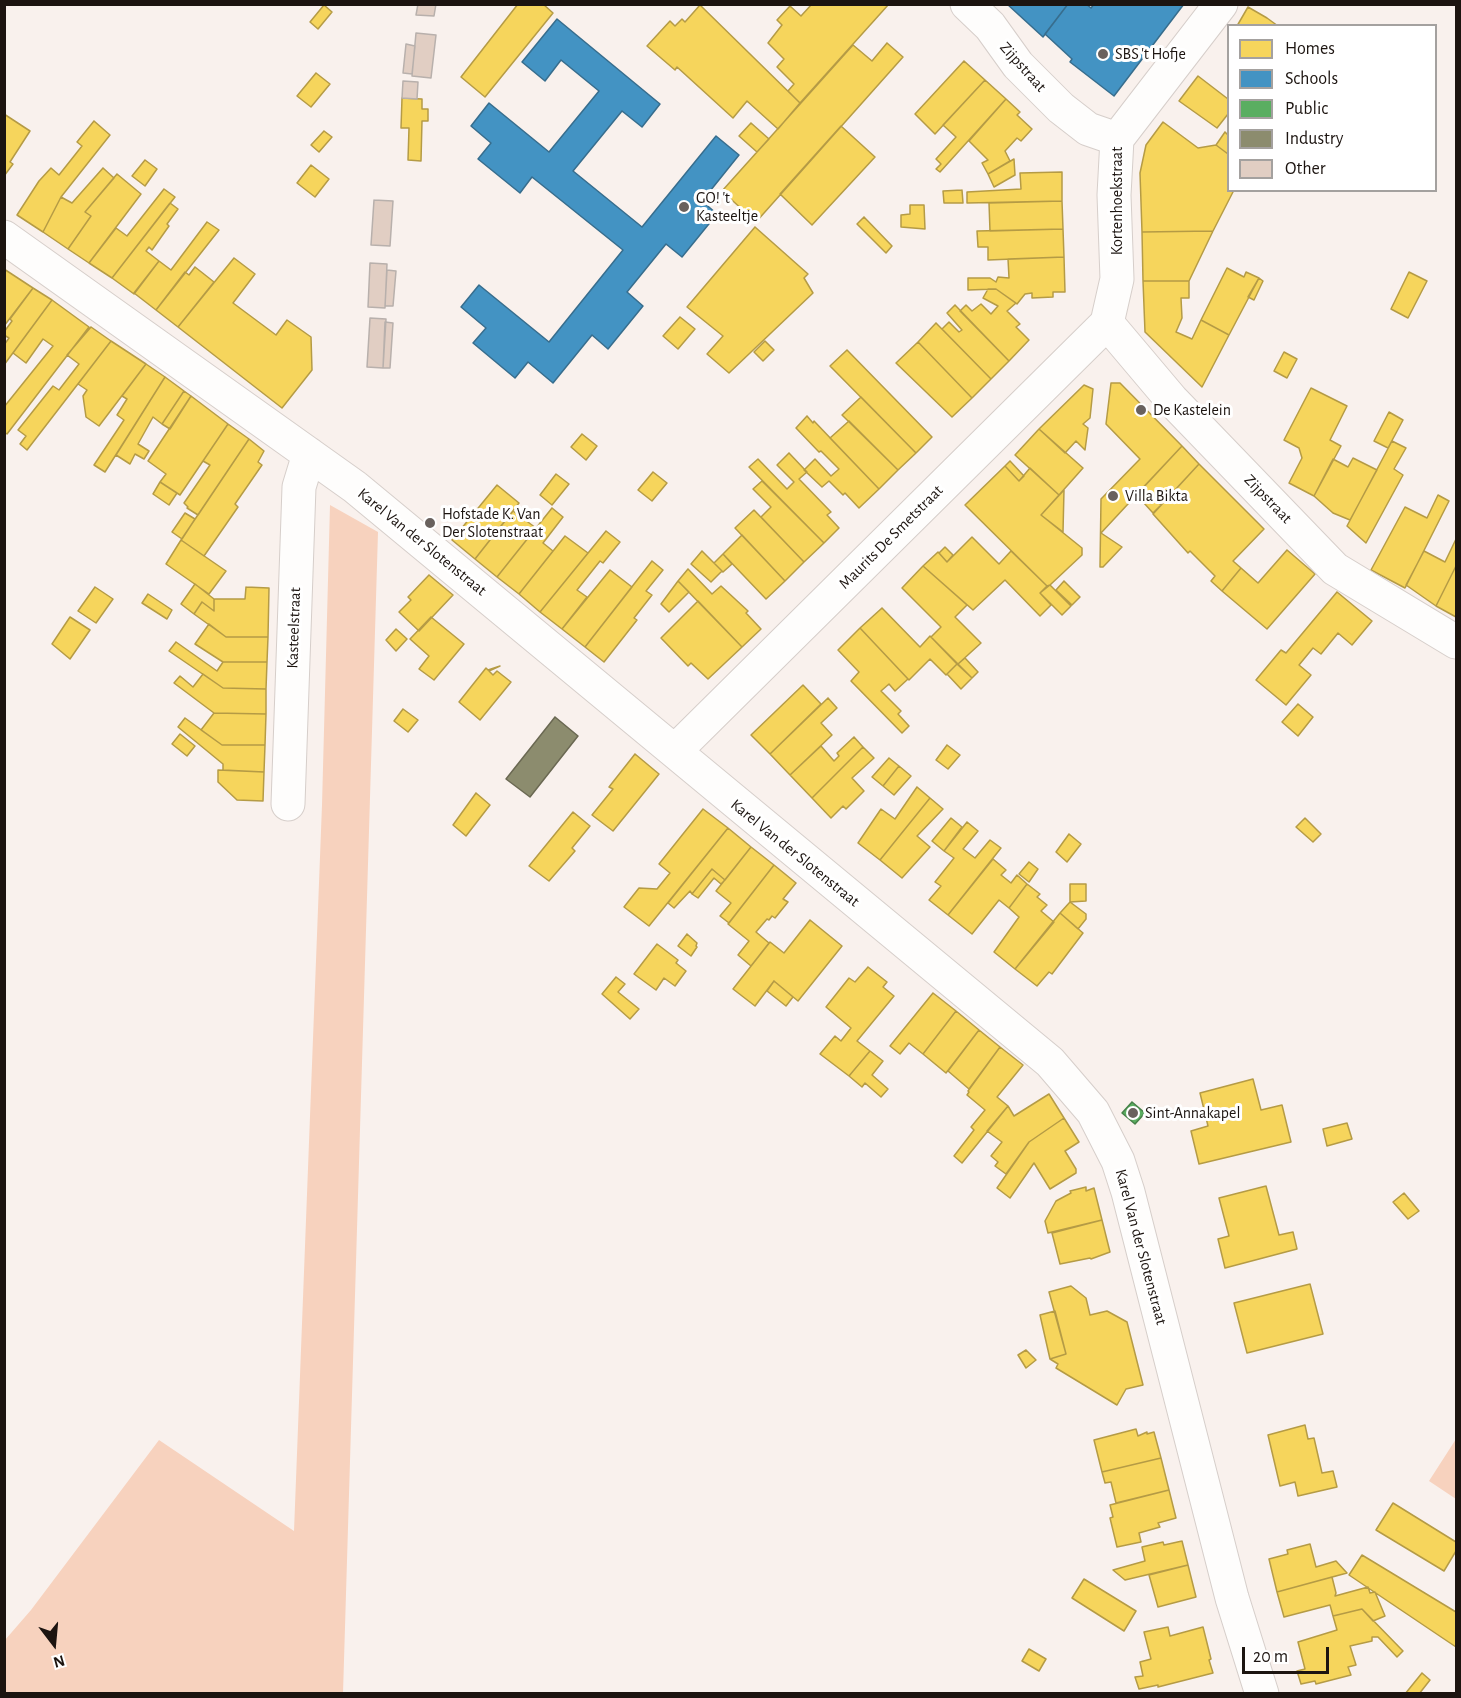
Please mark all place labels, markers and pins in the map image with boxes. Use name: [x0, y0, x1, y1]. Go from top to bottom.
place label: SBS 't Hofje: [1115, 44, 1186, 64]
marker: SBS 't Hofje: [1096, 47, 1110, 61]
place label: GO! 't Kasteeltje: [696, 188, 758, 226]
marker: GO! 't Kasteeltje: [677, 200, 691, 214]
place label: De Kastelein: [1153, 400, 1231, 420]
marker: De Kastelein: [1134, 403, 1148, 417]
place label: Villa Bikta: [1125, 486, 1188, 506]
marker: Villa Bikta: [1106, 489, 1120, 503]
place label: Hofstade K. Van Der Slotenstraat: [442, 504, 543, 542]
marker: Hofstade K. Van Der Slotenstraat: [423, 516, 437, 530]
place label: Sint-Annakapel: [1145, 1103, 1240, 1123]
marker: Sint-Annakapel: [1126, 1106, 1140, 1120]

